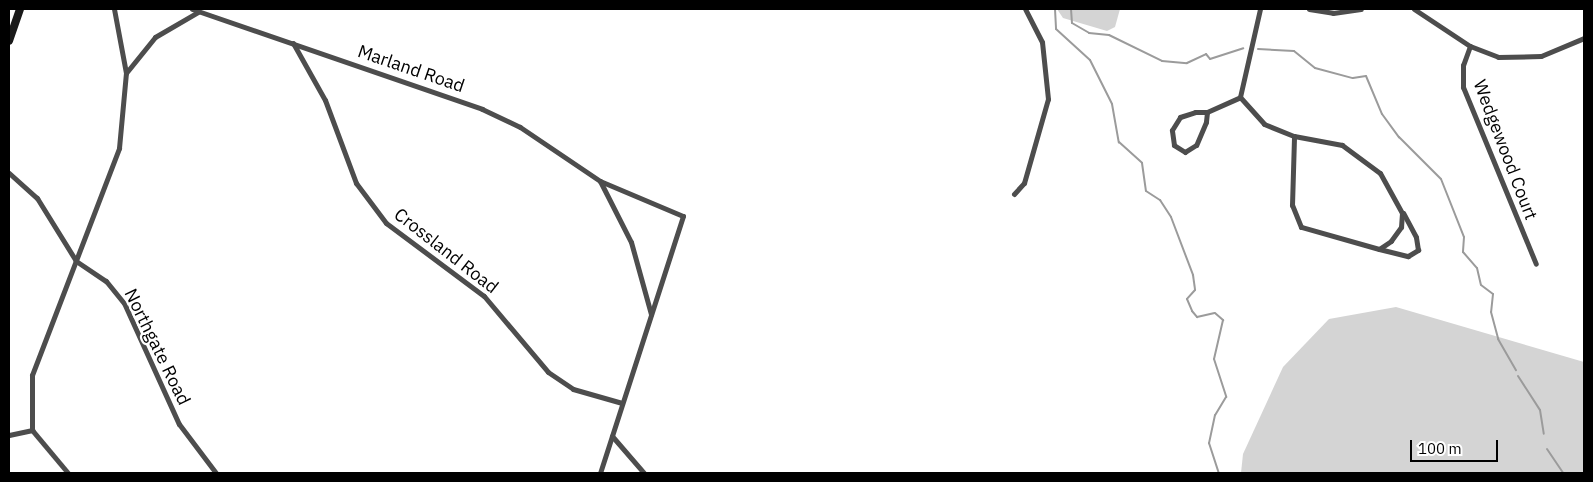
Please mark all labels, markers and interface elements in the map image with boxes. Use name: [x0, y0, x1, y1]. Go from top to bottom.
street label: Marland Road: [355, 41, 467, 97]
street label: Wedgewood Court: [1468, 77, 1542, 223]
street label: Crossland Road: [390, 204, 502, 298]
street label: Northgate Road: [119, 285, 195, 409]
scale bar: [1413, 430, 1500, 462]
text: 100 m: [1418, 439, 1462, 458]

